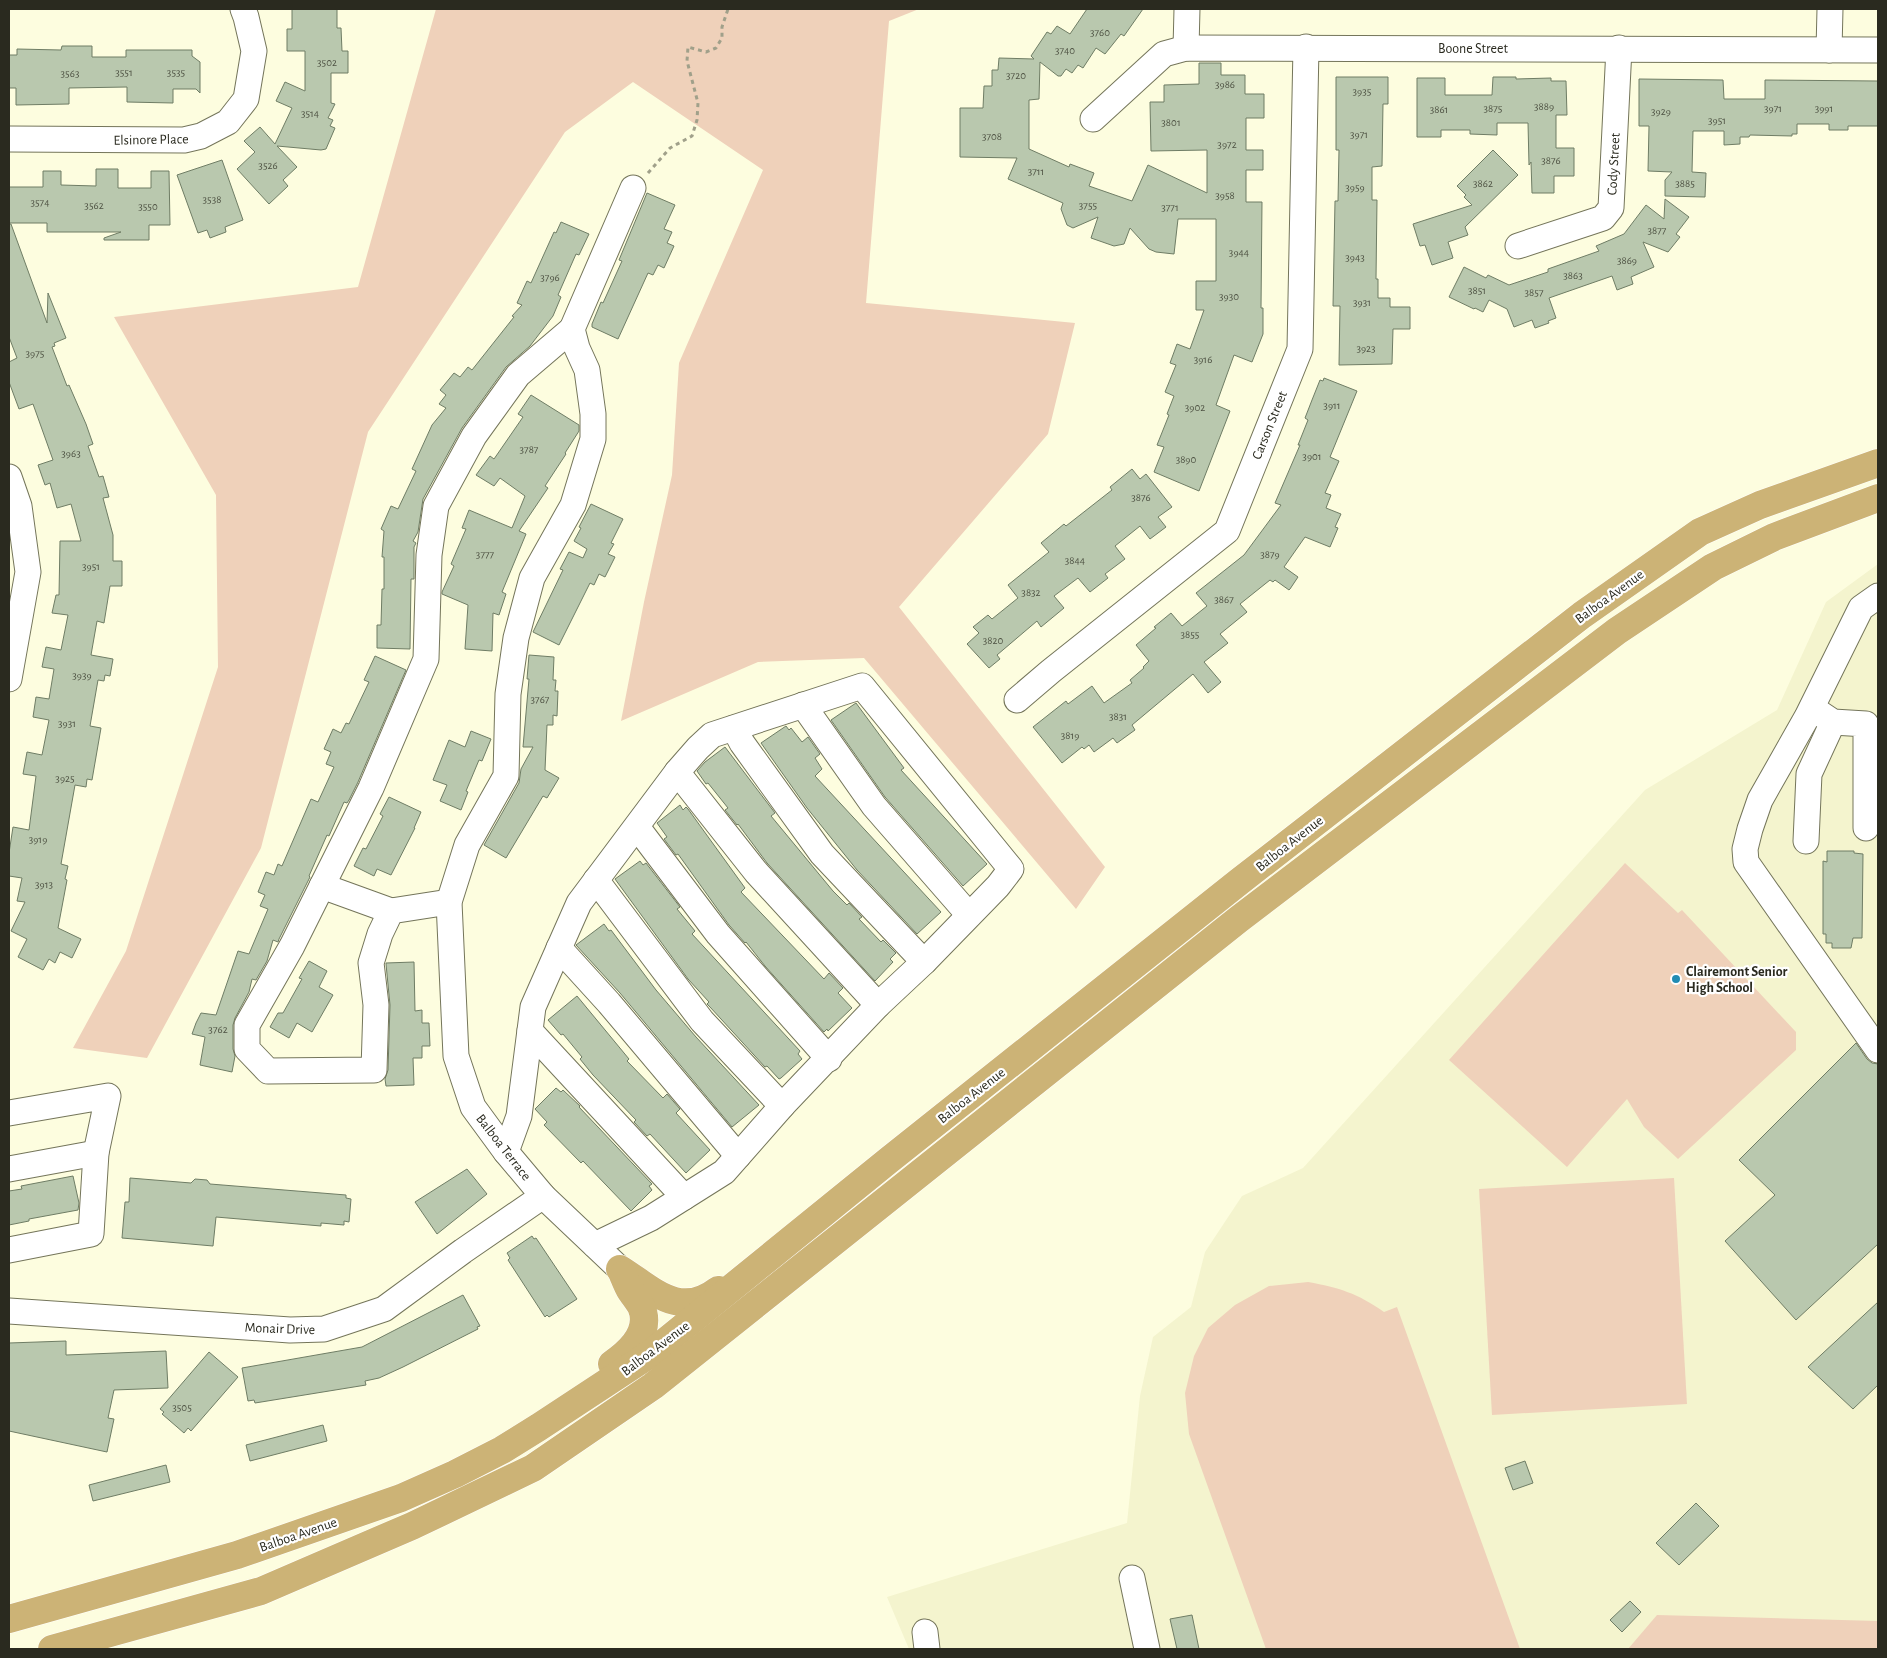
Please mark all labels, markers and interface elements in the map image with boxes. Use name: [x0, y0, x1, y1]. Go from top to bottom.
house number: 3760: [1090, 27, 1110, 38]
street label: Boone Street: [1438, 42, 1508, 56]
house number: 3740: [1055, 45, 1075, 56]
house number: 3502: [317, 57, 337, 68]
house number: 3551: [115, 67, 133, 78]
house number: 3535: [167, 67, 186, 78]
house number: 3563: [61, 68, 80, 79]
house number: 3720: [1006, 70, 1026, 81]
house number: 3986: [1215, 79, 1235, 90]
house number: 3935: [1353, 86, 1372, 97]
house number: 3889: [1534, 101, 1554, 112]
house number: 3875: [1484, 103, 1503, 114]
house number: 3971: [1764, 103, 1782, 114]
house number: 3991: [1815, 103, 1833, 114]
house number: 3861: [1430, 104, 1448, 115]
house number: 3929: [1651, 106, 1671, 117]
house number: 3514: [301, 108, 319, 119]
house number: 3951: [1708, 115, 1726, 126]
house number: 3801: [1161, 117, 1181, 128]
house number: 3971: [1350, 129, 1368, 140]
house number: 3708: [982, 131, 1002, 142]
street label: Elsinore Place: [113, 132, 189, 148]
street label: Cody Street: [1605, 132, 1623, 196]
house number: 3972: [1217, 139, 1237, 150]
house number: 3876: [1541, 155, 1561, 166]
house number: 3526: [258, 160, 278, 171]
house number: 3711: [1028, 166, 1044, 177]
house number: 3862: [1473, 178, 1493, 189]
house number: 3885: [1675, 178, 1695, 189]
house number: 3959: [1345, 182, 1365, 193]
house number: 3958: [1215, 190, 1235, 201]
house number: 3538: [203, 194, 221, 205]
house number: 3574: [30, 197, 50, 208]
house number: 3562: [84, 200, 104, 211]
house number: 3755: [1079, 200, 1098, 211]
house number: 3550: [138, 201, 158, 212]
house number: 3771: [1161, 202, 1179, 213]
house number: 3877: [1648, 225, 1667, 236]
house number: 3944: [1229, 247, 1249, 258]
house number: 3943: [1345, 252, 1365, 263]
house number: 3869: [1617, 255, 1637, 266]
house number: 3863: [1563, 270, 1583, 281]
house number: 3796: [540, 272, 560, 283]
house number: 3851: [1468, 285, 1486, 296]
house number: 3857: [1525, 287, 1544, 298]
house number: 3930: [1219, 291, 1239, 302]
house number: 3931: [1353, 297, 1371, 308]
house number: 3923: [1356, 343, 1376, 354]
house number: 3975: [26, 348, 45, 359]
house number: 3916: [1194, 354, 1212, 365]
street label: Carson Street: [1250, 389, 1290, 462]
house number: 3911: [1323, 400, 1341, 411]
house number: 3902: [1185, 402, 1205, 413]
house number: 3787: [520, 444, 539, 455]
house number: 3963: [61, 448, 81, 459]
house number: 3901: [1302, 451, 1322, 462]
house number: 3890: [1176, 454, 1197, 465]
house number: 3876: [1131, 492, 1151, 503]
house number: 3777: [476, 549, 495, 560]
house number: 3879: [1260, 549, 1280, 560]
house number: 3844: [1065, 555, 1085, 566]
house number: 3951: [82, 561, 100, 572]
street label: Balboa Avenue: [1573, 567, 1647, 626]
house number: 3832: [1021, 587, 1041, 598]
house number: 3867: [1214, 594, 1234, 605]
house number: 3855: [1181, 629, 1200, 640]
house number: 3820: [983, 635, 1003, 646]
house number: 3939: [72, 670, 92, 681]
house number: 3767: [531, 694, 550, 705]
house number: 3831: [1109, 711, 1127, 722]
house number: 3931: [58, 718, 76, 729]
house number: 3819: [1061, 730, 1079, 741]
house number: 3925: [55, 773, 75, 784]
street label: Balboa Avenue: [1253, 813, 1326, 874]
house number: 3919: [29, 834, 47, 845]
house number: 3913: [35, 879, 53, 890]
place label: Clairemont Senior High School: [1686, 965, 1787, 995]
marker: Clairemont Senior High School: [1670, 973, 1682, 985]
house number: 3762: [208, 1024, 228, 1035]
street label: Balboa Avenue: [935, 1065, 1008, 1126]
street label: Balboa Terrace: [473, 1112, 533, 1183]
street label: Balboa Avenue: [619, 1319, 692, 1379]
street label: Monair Drive: [244, 1321, 315, 1337]
house number: 3505: [172, 1402, 192, 1413]
street label: Balboa Avenue: [258, 1515, 339, 1555]

